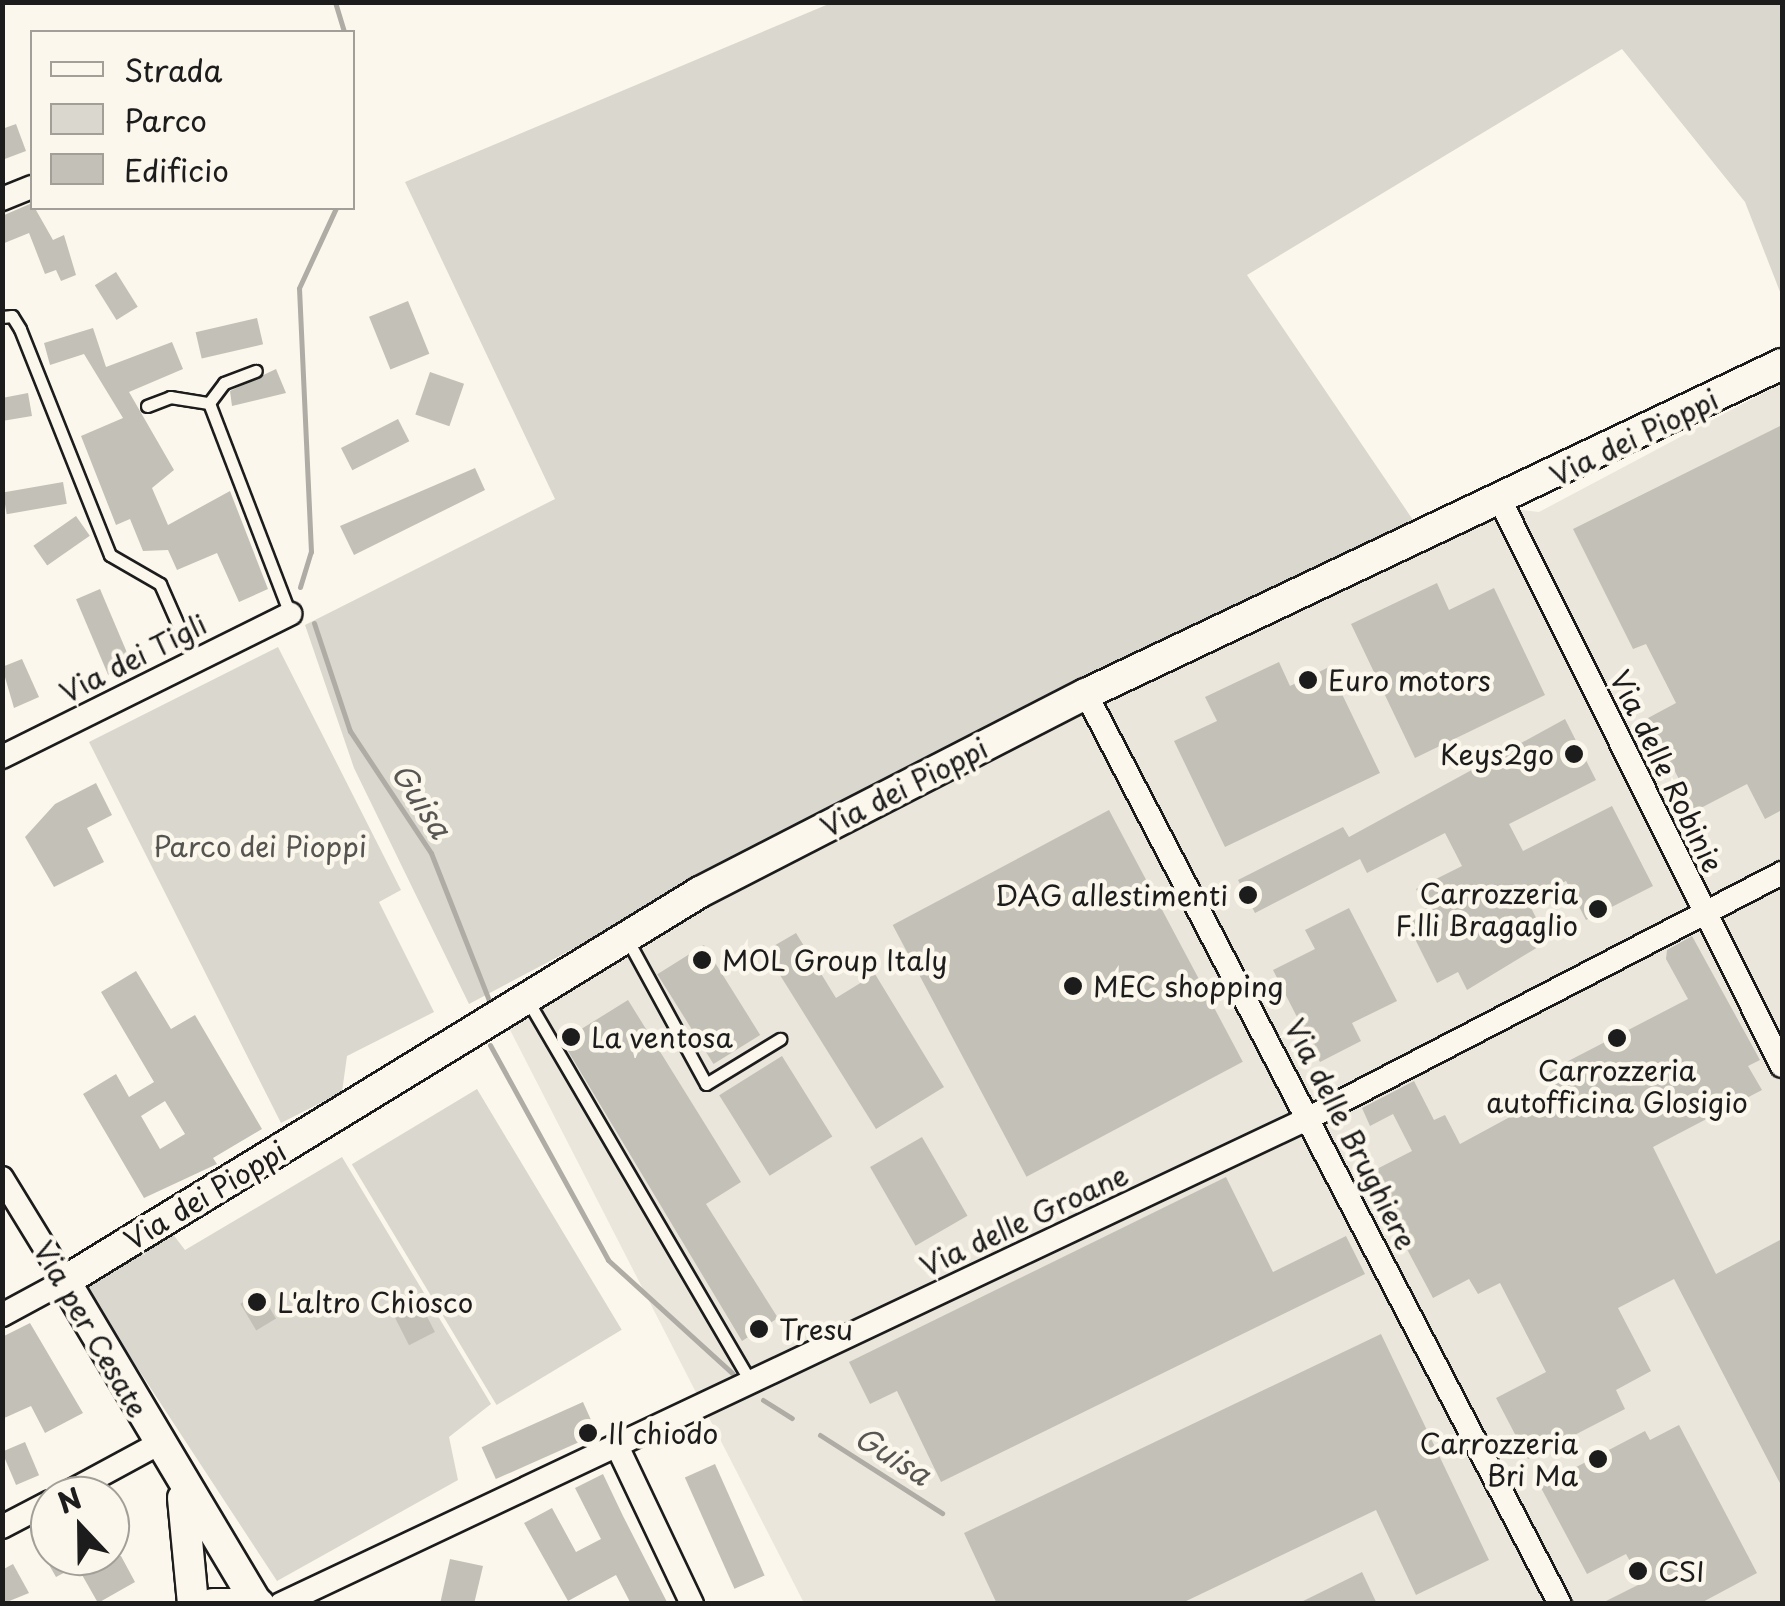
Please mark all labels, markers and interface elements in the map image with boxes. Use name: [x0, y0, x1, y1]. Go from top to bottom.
legend: [30, 30, 355, 210]
text: Strada: [124, 47, 223, 92]
text: Parco: [124, 97, 207, 142]
text: Edificio: [124, 147, 229, 192]
street label: Via dei Pioppi: [1544, 382, 1724, 492]
street label: Via dei Tigli: [54, 607, 212, 709]
place label: Euro motors: [1328, 663, 1492, 697]
street label: Via delle Robinie: [1604, 665, 1730, 877]
marker: Euro motors: [1297, 669, 1319, 691]
street label: Via dei Pioppi: [815, 731, 993, 843]
place label: Keys2go: [1440, 737, 1554, 771]
marker: Keys2go: [1563, 743, 1585, 765]
water label: Guisa: [384, 756, 460, 844]
park label: Parco dei Pioppi: [152, 829, 368, 863]
place label: Carrozzeria F.lli Bragaglio: [1394, 876, 1578, 942]
place label: DAG allestimenti: [998, 878, 1228, 912]
marker: DAG allestimenti: [1237, 884, 1259, 906]
marker: Carrozzeria F.lli Bragaglio: [1587, 898, 1609, 920]
place label: MOL Group Italy: [722, 943, 951, 977]
marker: MOL Group Italy: [691, 949, 713, 971]
place label: MEC shopping: [1093, 969, 1287, 1003]
marker: MEC shopping: [1062, 975, 1084, 997]
street label: Via delle Brughiere: [1278, 1013, 1424, 1255]
place label: La ventosa: [591, 1020, 737, 1054]
marker: La ventosa: [560, 1026, 582, 1048]
marker: Carrozzeria autofficina Glosigio: [1606, 1027, 1628, 1049]
place label: Carrozzeria autofficina Glosigio: [1487, 1053, 1747, 1119]
street label: Via dei Pioppi: [118, 1134, 292, 1256]
street label: Via delle Groane: [915, 1157, 1133, 1283]
street label: Via per Cesate: [27, 1235, 155, 1423]
place label: L'altro Chiosco: [277, 1285, 475, 1319]
marker: L'altro Chiosco: [246, 1291, 268, 1313]
place label: Tresu: [779, 1312, 853, 1346]
marker: Tresu: [748, 1318, 770, 1340]
place label: Il chiodo: [608, 1416, 719, 1450]
water label: Guisa: [849, 1418, 937, 1492]
marker: Il chiodo: [577, 1422, 599, 1444]
place label: Carrozzeria Bri Ma: [1420, 1426, 1578, 1492]
marker: Carrozzeria Bri Ma: [1587, 1448, 1609, 1470]
text: N: [51, 1475, 88, 1524]
north arrow: [30, 1476, 130, 1576]
place label: CSI: [1658, 1554, 1705, 1588]
marker: CSI: [1627, 1560, 1649, 1582]

